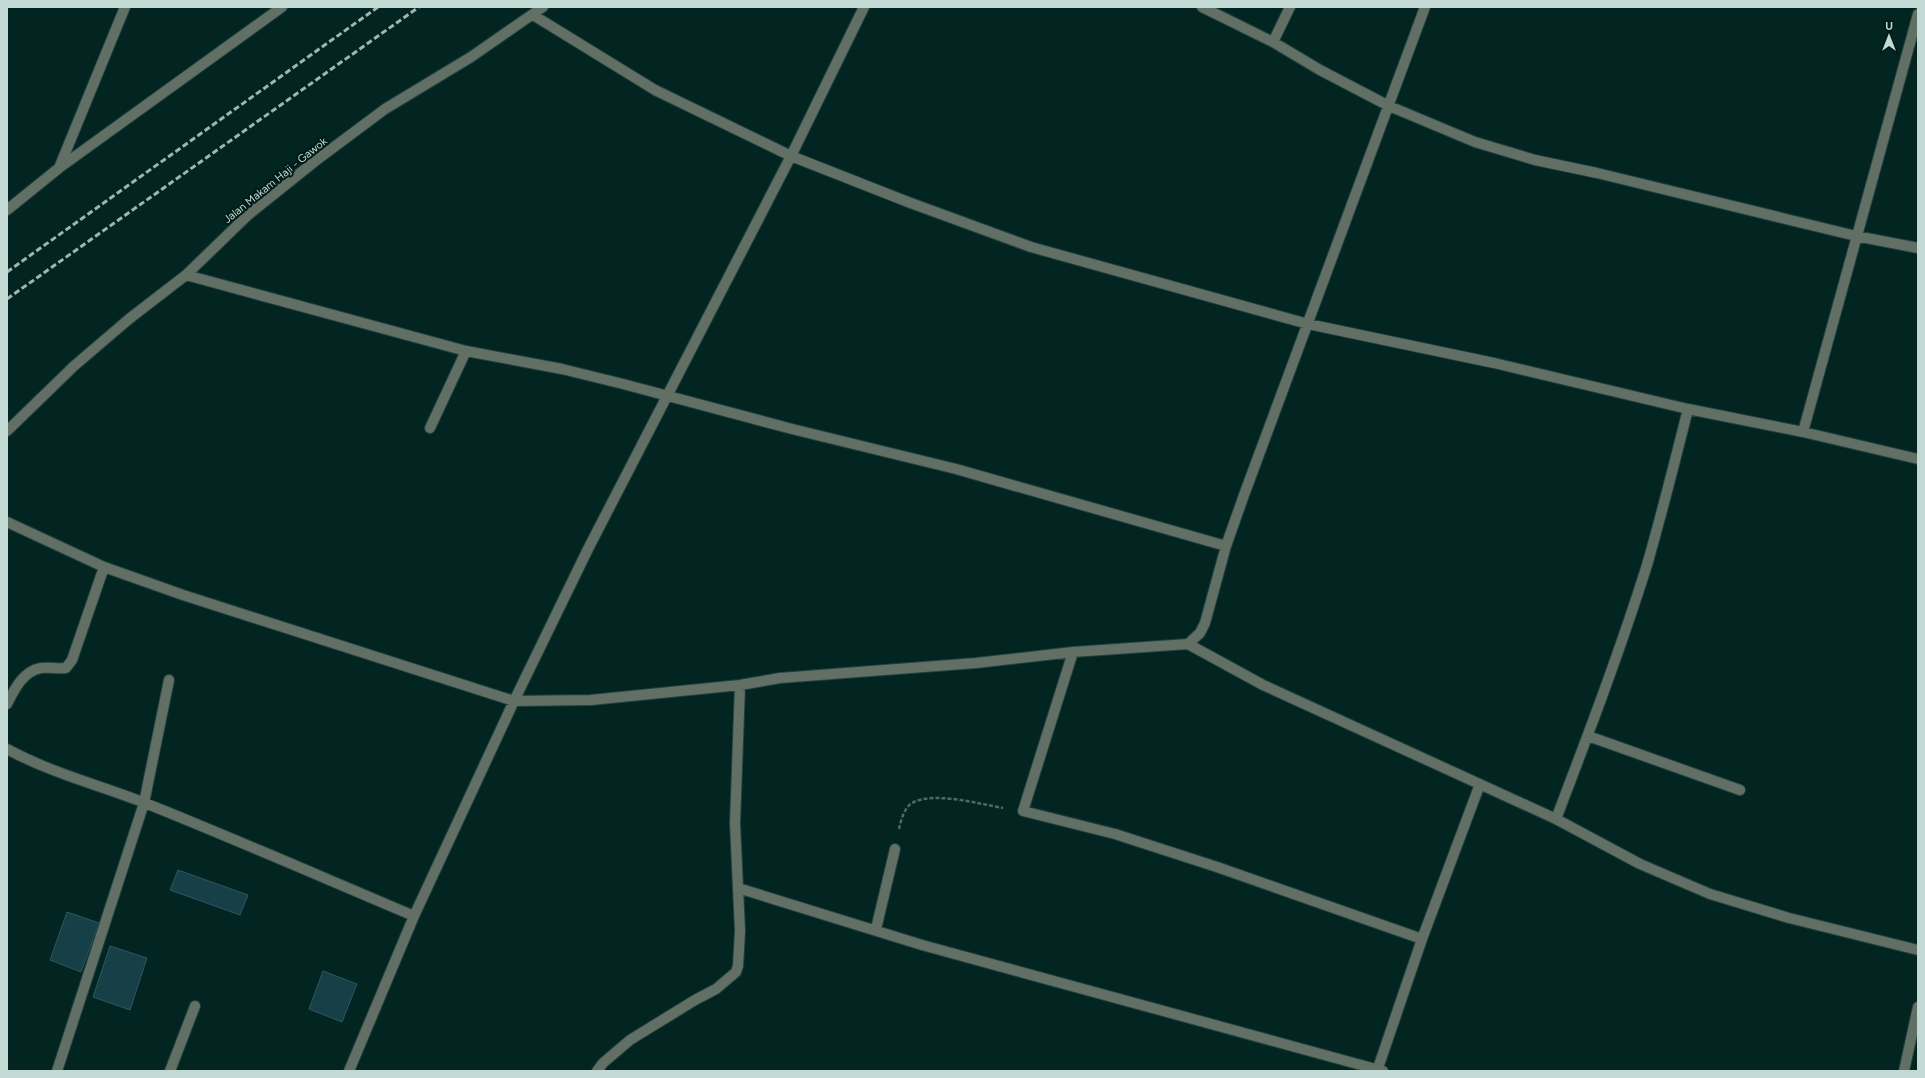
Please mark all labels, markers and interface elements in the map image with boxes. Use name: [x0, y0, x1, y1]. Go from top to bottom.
north arrow: [1869, 16, 1909, 56]
text: U: [1885, 20, 1893, 33]
street label: Jalan Makam Haji - Gawok: [221, 134, 330, 226]

